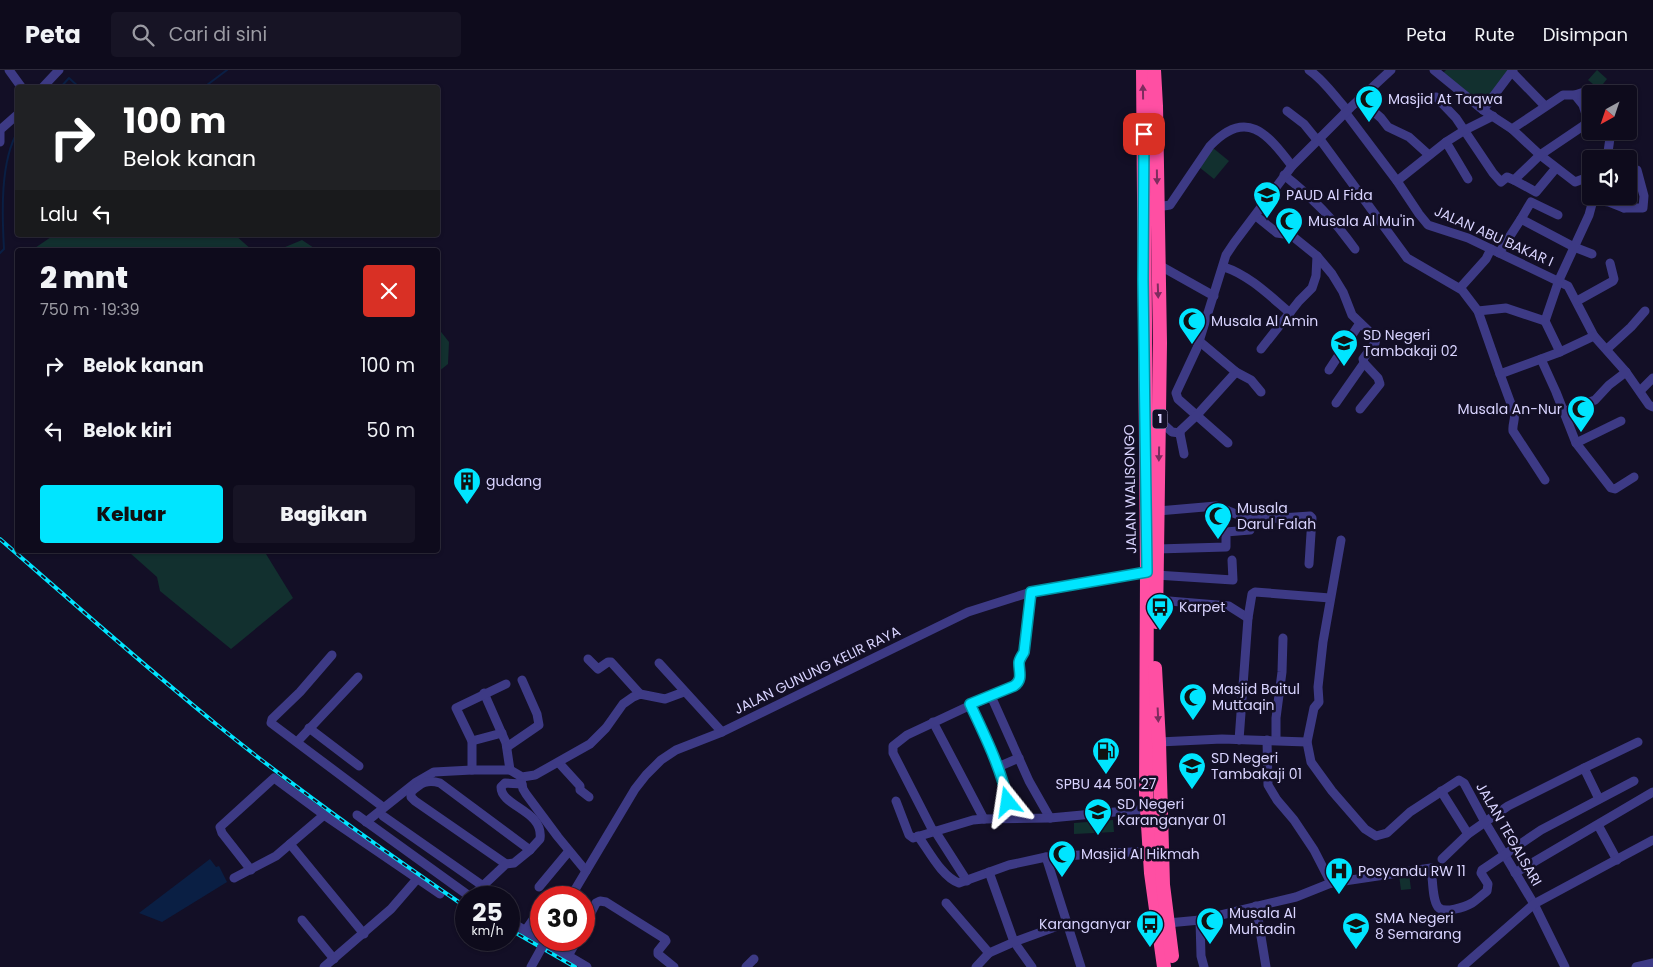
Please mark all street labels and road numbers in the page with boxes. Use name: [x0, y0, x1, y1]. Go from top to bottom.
street label: JALAN ABU BAKAR I: [1431, 201, 1557, 271]
road number: 1: [1152, 409, 1168, 428]
street label: JALAN WALISONGO: [1119, 424, 1141, 554]
street label: JALAN GUNUNG KELIR RAYA: [730, 621, 904, 719]
street label: JALAN TEGALSARI: [1471, 778, 1547, 890]

